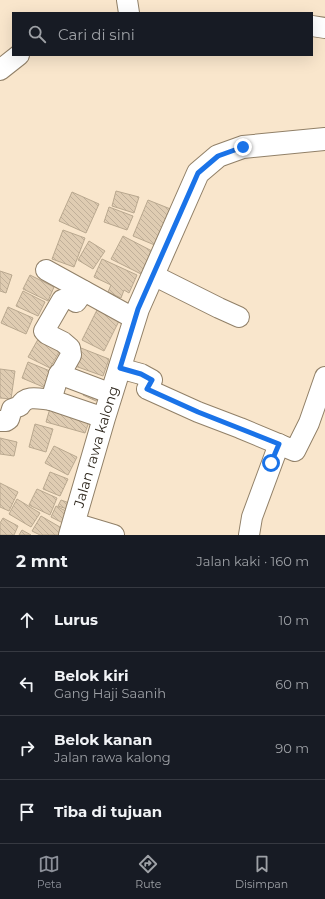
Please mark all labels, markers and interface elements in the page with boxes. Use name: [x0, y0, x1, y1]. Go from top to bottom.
search box: [12, 12, 313, 56]
icon: search: [26, 23, 48, 45]
text: Cari di sini: [58, 25, 135, 44]
route end: [234, 138, 252, 156]
street label: Jalan rawa kalong: [69, 384, 122, 511]
route start: [262, 454, 280, 472]
text: 2 mnt: [16, 551, 68, 571]
text: Jalan kaki · 160 m: [196, 553, 309, 569]
icon: ahead: [16, 609, 38, 631]
text: Lurus: [54, 610, 98, 629]
text: 10 m: [279, 612, 309, 628]
text: Belok kiri: [54, 666, 129, 685]
icon: left: [16, 673, 38, 695]
text: 60 m: [275, 676, 309, 692]
text: Gang Haji Saanih: [54, 685, 166, 701]
text: Belok kanan: [54, 730, 152, 749]
icon: right: [16, 737, 38, 759]
text: 90 m: [275, 740, 309, 756]
text: Jalan rawa kalong: [54, 749, 171, 765]
icon: arrive: [16, 801, 38, 823]
text: Tiba di tujuan: [54, 802, 162, 821]
tab: Peta: [37, 853, 62, 891]
tab: Rute: [135, 853, 162, 891]
tab: Disimpan: [235, 853, 288, 891]

